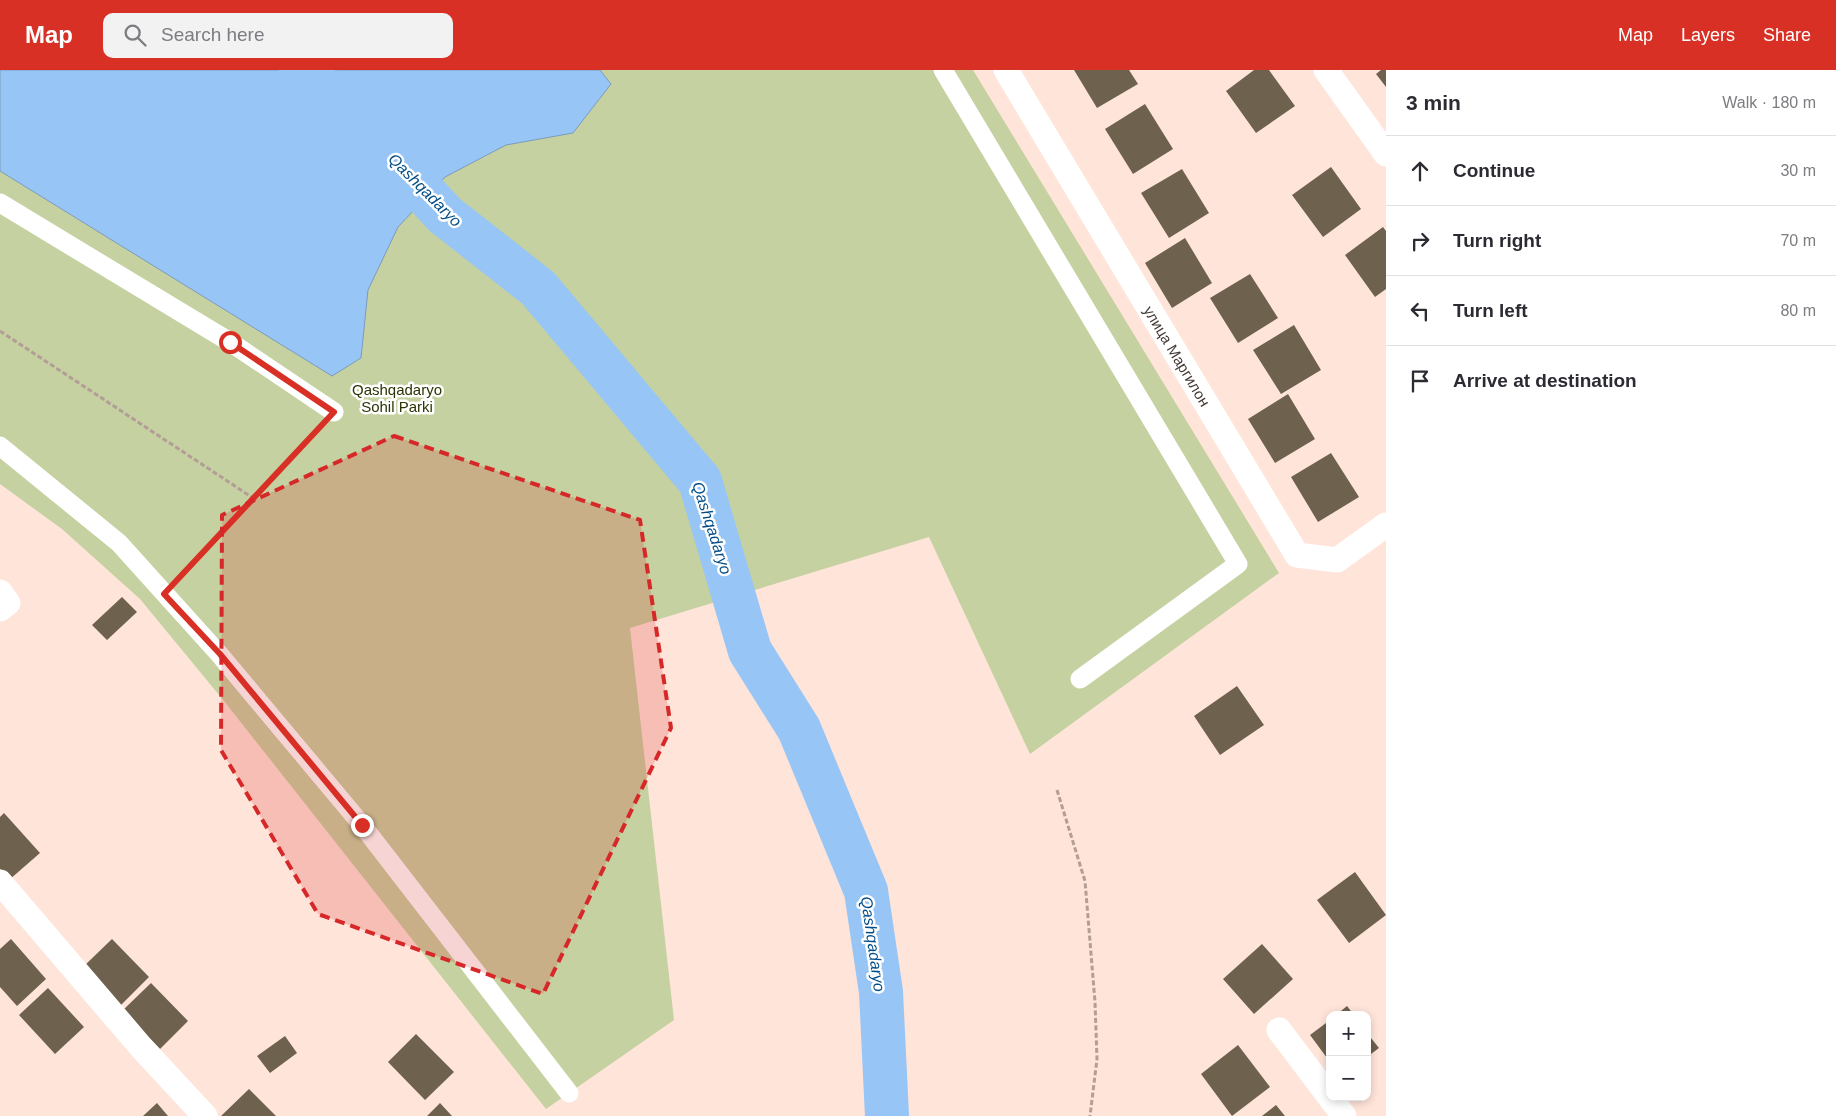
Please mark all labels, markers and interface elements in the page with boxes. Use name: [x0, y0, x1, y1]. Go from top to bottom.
search box: [103, 13, 453, 58]
text: Map: [25, 21, 73, 48]
icon: search: [121, 21, 149, 49]
text: Search here: [161, 24, 265, 45]
text: Map: [1618, 25, 1653, 45]
text: Layers: [1681, 25, 1735, 45]
text: Share: [1763, 25, 1811, 45]
text: 3 min: [1406, 91, 1461, 114]
text: Walk · 180 m: [1722, 94, 1816, 111]
water label: Qashqadaryo: [385, 150, 465, 230]
icon: ahead: [1406, 157, 1434, 185]
text: Continue: [1453, 160, 1535, 181]
text: 30 m: [1780, 162, 1816, 179]
icon: right: [1406, 227, 1434, 255]
text: Turn right: [1453, 230, 1541, 251]
text: 70 m: [1780, 232, 1816, 249]
icon: left: [1406, 297, 1434, 325]
text: Turn left: [1453, 300, 1528, 321]
text: 80 m: [1780, 302, 1816, 319]
street label: улица Маргилон: [1140, 303, 1214, 409]
route start: [219, 331, 242, 354]
icon: arrive: [1406, 367, 1434, 395]
text: Arrive at destination: [1453, 370, 1637, 391]
park label: Qashqadaryo Sohil Parki: [352, 381, 442, 415]
water label: Qashqadaryo: [689, 480, 735, 576]
route end: [351, 814, 374, 837]
water label: Qashqadaryo: [858, 895, 888, 993]
map controls: [1326, 1011, 1371, 1101]
button: +: [1326, 1011, 1371, 1056]
button: −: [1326, 1056, 1371, 1101]

